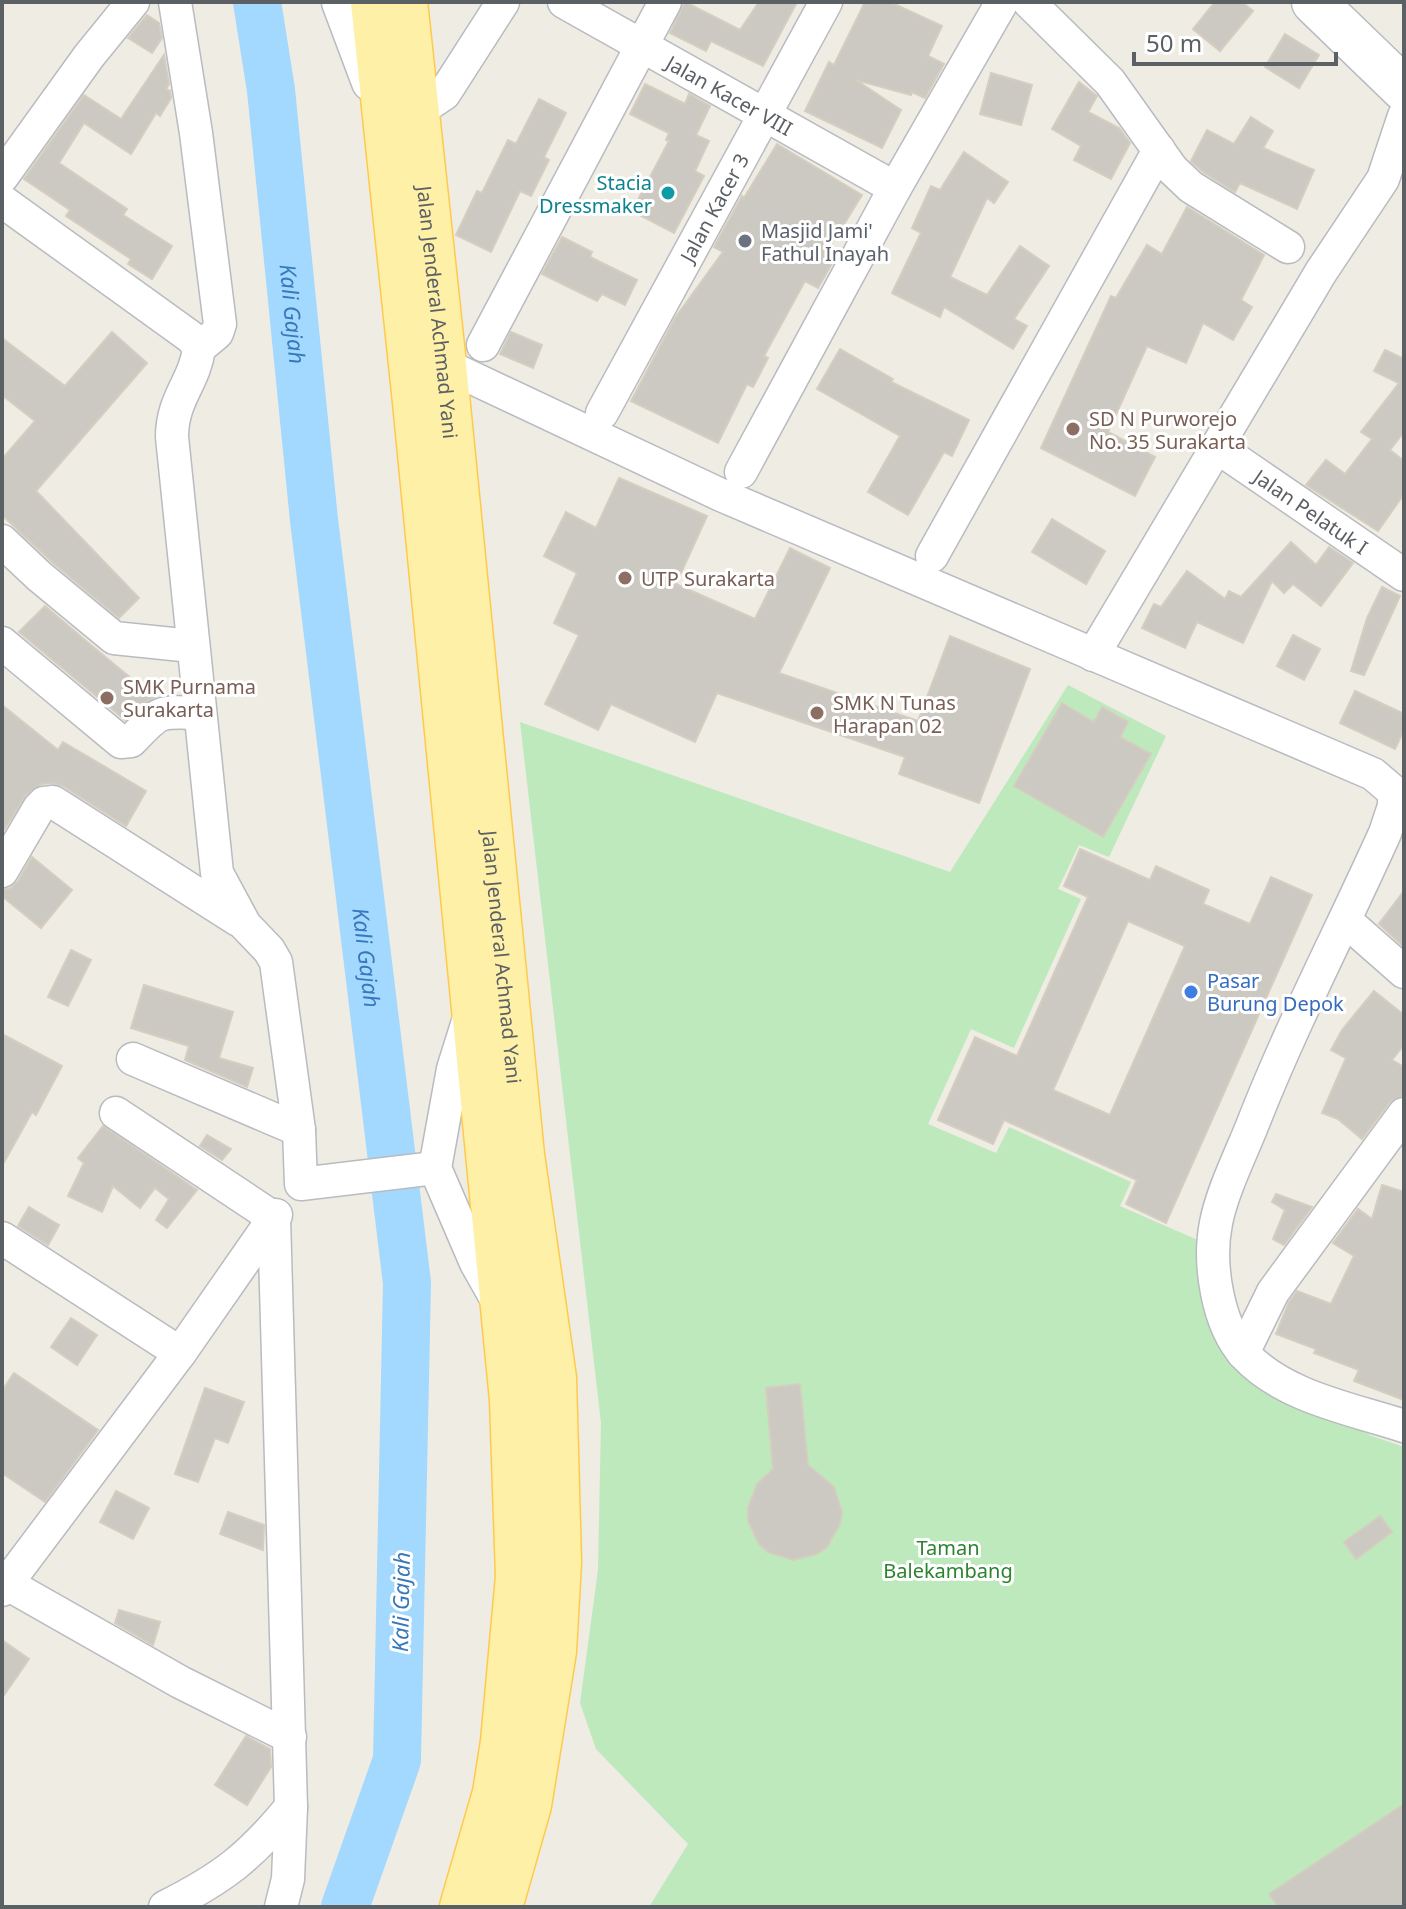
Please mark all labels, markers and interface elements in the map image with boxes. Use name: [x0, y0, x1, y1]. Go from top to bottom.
scale bar: [1134, 16, 1336, 66]
text: 50 m: [1146, 26, 1202, 59]
street label: Jalan Kacer VIII: [660, 48, 798, 141]
street label: Jalan Kacer 3: [672, 148, 755, 268]
place label: Stacia Dressmaker: [539, 169, 652, 219]
street label: Jalan Jenderal Achmad Yani: [411, 182, 465, 440]
marker: Stacia Dressmaker: [659, 184, 677, 202]
place label: Masjid Jami' Fathul Inayah: [761, 217, 889, 267]
marker: Masjid Jami' Fathul Inayah: [736, 232, 754, 250]
water label: Kali Gajah: [273, 262, 313, 365]
place label: SD N Purworejo No. 35 Surakarta: [1089, 405, 1246, 455]
marker: SD N Purworejo No. 35 Surakarta: [1064, 420, 1082, 438]
street label: Jalan Pelatuk I: [1247, 462, 1373, 560]
place label: UTP Surakarta: [641, 565, 775, 592]
marker: UTP Surakarta: [616, 569, 634, 587]
place label: SMK Purnama Surakarta: [123, 673, 256, 723]
marker: SMK Purnama Surakarta: [98, 689, 116, 707]
place label: SMK N Tunas Harapan 02: [833, 689, 956, 739]
marker: SMK N Tunas Harapan 02: [808, 704, 826, 722]
street label: Jalan Jenderal Achmad Yani: [476, 827, 528, 1085]
water label: Kali Gajah: [346, 906, 388, 1009]
place label: Pasar Burung Depok: [1207, 967, 1344, 1017]
marker: Pasar Burung Depok: [1182, 983, 1200, 1001]
park label: Taman Balekambang: [883, 1534, 1013, 1584]
water label: Kali Gajah: [384, 1552, 416, 1652]

